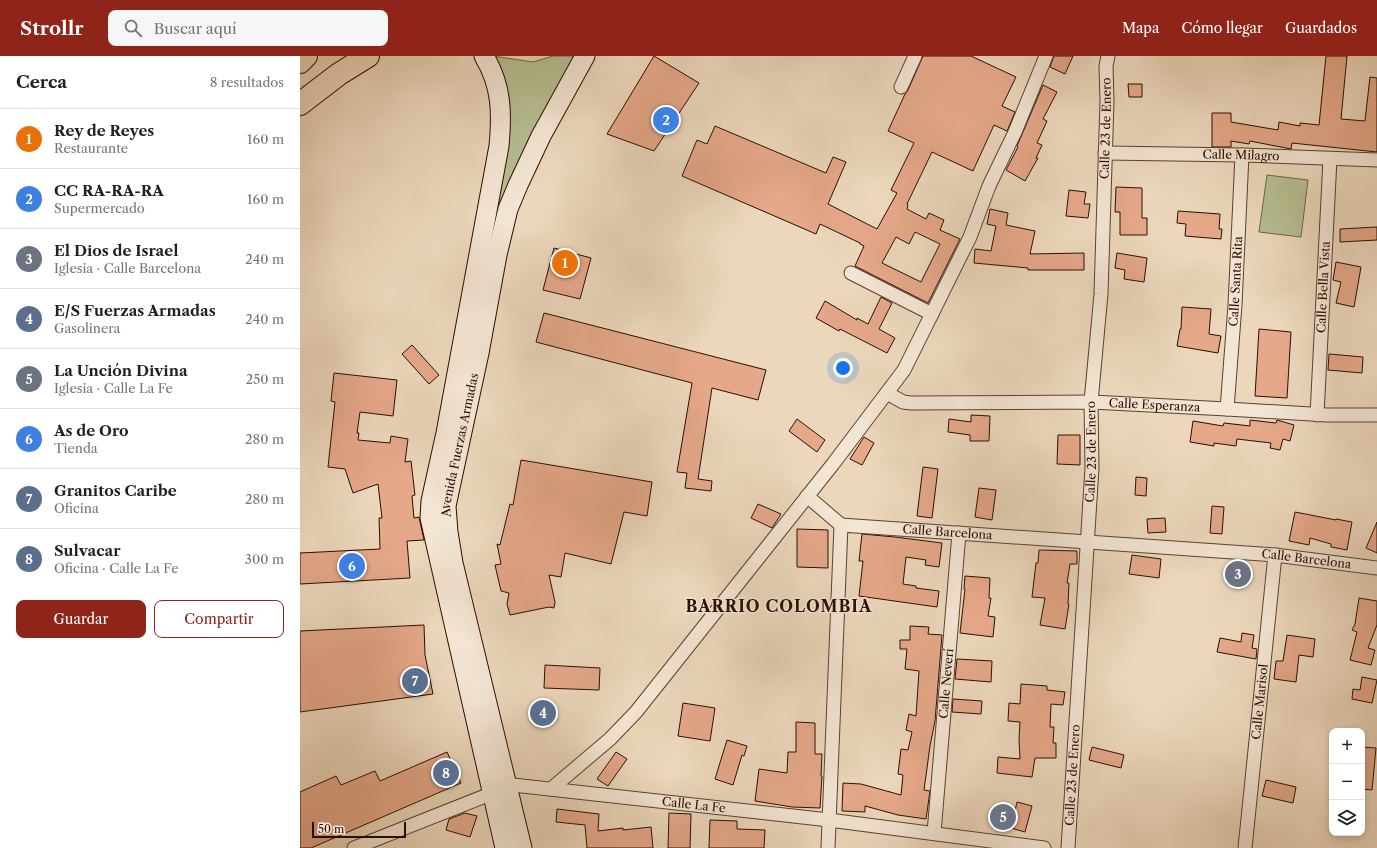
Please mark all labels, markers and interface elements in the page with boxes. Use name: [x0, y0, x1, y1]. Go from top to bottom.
search box: [108, 10, 388, 46]
text: Strollr: [20, 17, 84, 40]
icon: search: [122, 17, 144, 39]
text: Buscar aquí: [154, 19, 237, 38]
text: Mapa: [1122, 19, 1159, 37]
text: Cómo llegar: [1181, 19, 1263, 37]
text: Guardados: [1285, 19, 1357, 37]
text: Cerca: [16, 72, 67, 92]
text: 8 resultados: [210, 74, 284, 90]
street label: Calle 23 de Enero: [1097, 77, 1114, 179]
pin: 2: [653, 105, 679, 135]
text: Rey de Reyes: [54, 121, 154, 140]
text: 1: [26, 131, 32, 147]
text: 160 m: [247, 131, 284, 147]
text: Restaurante: [54, 140, 128, 156]
street label: Calle Milagro: [1202, 146, 1280, 163]
text: CC RA-RA-RA: [54, 181, 164, 200]
text: 2: [25, 191, 33, 207]
text: 160 m: [247, 191, 284, 207]
text: Supermercado: [54, 200, 145, 216]
street label: Calle Santa Rita: [1225, 235, 1245, 327]
street label: Calle Bella Vista: [1313, 240, 1333, 333]
text: El Dios de Israel: [54, 241, 179, 260]
pin: 1: [552, 248, 578, 278]
text: 3: [25, 251, 33, 267]
text: 240 m: [245, 251, 284, 267]
text: Iglesia · Calle Barcelona: [54, 260, 201, 276]
text: E/S Fuerzas Armadas: [54, 301, 216, 320]
text: 4: [25, 311, 33, 327]
text: 240 m: [245, 311, 284, 327]
text: Gasolinera: [54, 320, 120, 336]
your location: [833, 358, 853, 378]
text: La Unción Divina: [54, 361, 188, 380]
text: 5: [25, 371, 33, 387]
text: 250 m: [246, 371, 284, 387]
street label: Avenida Fuerzas Armadas: [437, 372, 481, 519]
text: Iglesia · Calle La Fe: [54, 380, 173, 396]
street label: Calle Esperanza: [1108, 395, 1201, 415]
street label: Calle 23 de Enero: [1082, 401, 1099, 503]
text: As de Oro: [54, 421, 129, 440]
text: 6: [25, 431, 33, 447]
text: 280 m: [245, 431, 284, 447]
text: Tienda: [54, 440, 98, 456]
text: Granitos Caribe: [54, 481, 177, 500]
text: 7: [26, 491, 32, 507]
text: 280 m: [245, 491, 284, 507]
text: Oficina: [54, 500, 99, 516]
street label: Calle Barcelona: [902, 521, 994, 542]
text: Sulvacar: [54, 541, 121, 560]
street label: Calle Barcelona: [1261, 546, 1353, 572]
text: 8: [25, 551, 33, 567]
text: 300 m: [245, 551, 284, 567]
pin: 6: [339, 551, 365, 581]
pin: 3: [1225, 559, 1251, 589]
text: Oficina · Calle La Fe: [54, 560, 178, 576]
district label: BARRIO COLOMBIA: [686, 596, 872, 616]
button: Guardar: [16, 600, 146, 638]
button: Compartir: [154, 600, 284, 638]
street label: Calle Neverí: [936, 647, 956, 719]
street label: Calle Marisol: [1248, 663, 1271, 740]
pin: 7: [402, 666, 428, 696]
pin: 4: [530, 698, 556, 728]
street label: Calle 23 de Enero: [1061, 724, 1083, 826]
map controls: [1329, 728, 1365, 836]
button: +: [1329, 728, 1365, 764]
pin: 8: [433, 758, 459, 788]
button: −: [1329, 764, 1365, 800]
street label: Calle La Fe: [661, 794, 727, 816]
button: layers: [1329, 800, 1365, 836]
pin: 5: [990, 802, 1016, 832]
scale bar: [312, 820, 406, 839]
text: 50 m: [318, 822, 344, 836]

